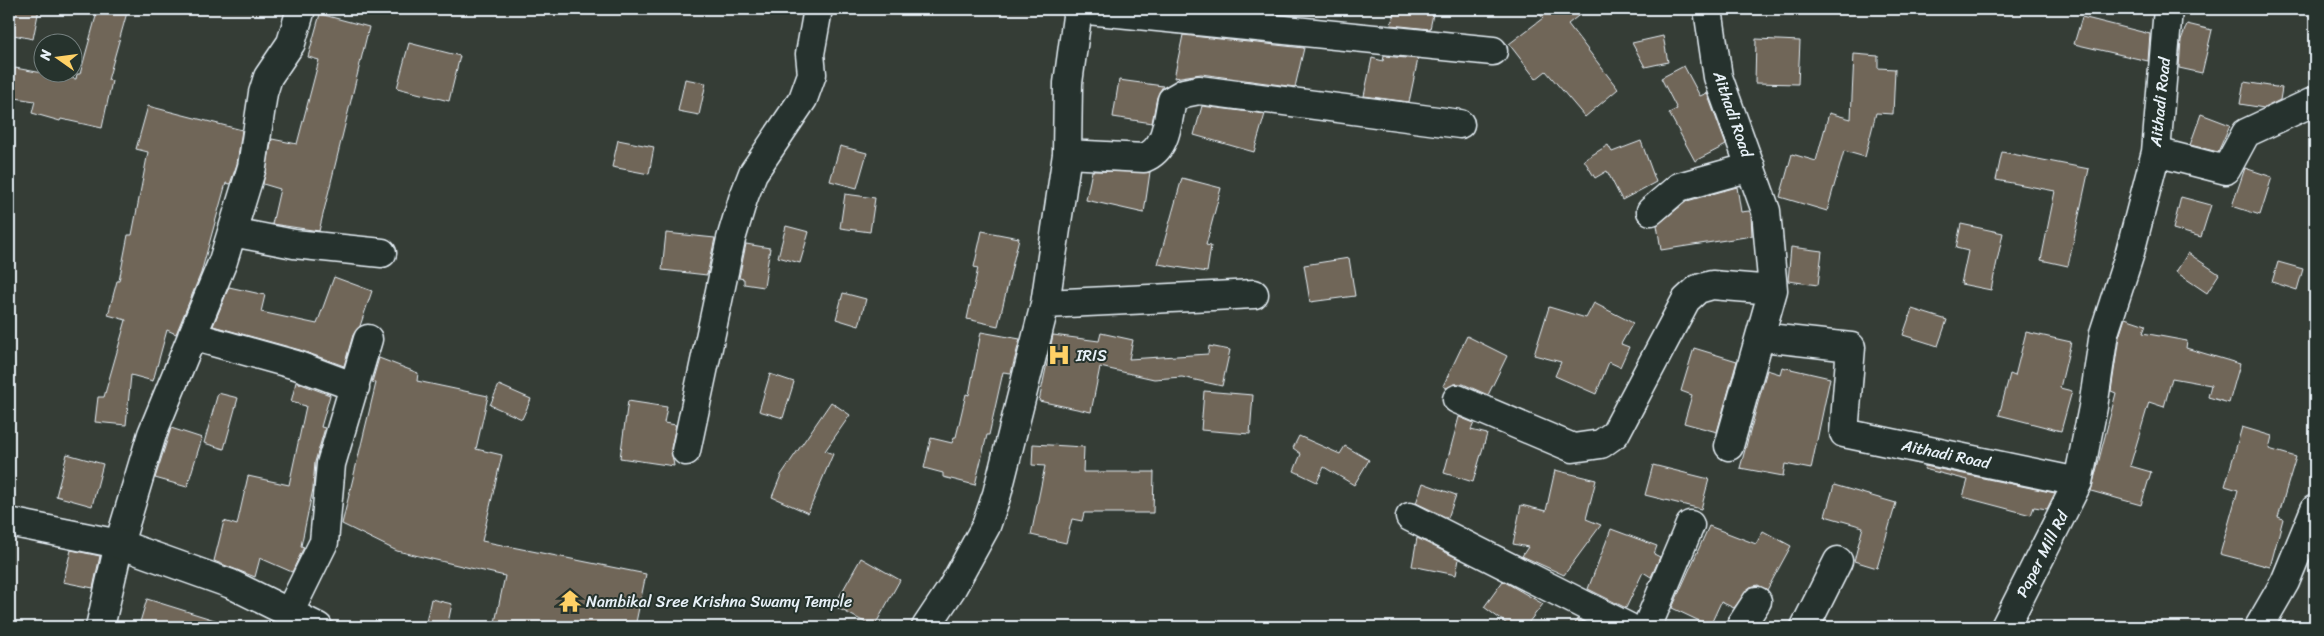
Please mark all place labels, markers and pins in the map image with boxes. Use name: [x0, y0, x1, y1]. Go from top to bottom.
place label: IRIS: [1075, 341, 1107, 370]
hospital icon: IRIS: [1046, 342, 1072, 368]
place label: Nambikal Sree Krishna Swamy Temple: [586, 587, 852, 616]
temple icon: Nambikal Sree Krishna Swamy Temple: [557, 588, 583, 614]

